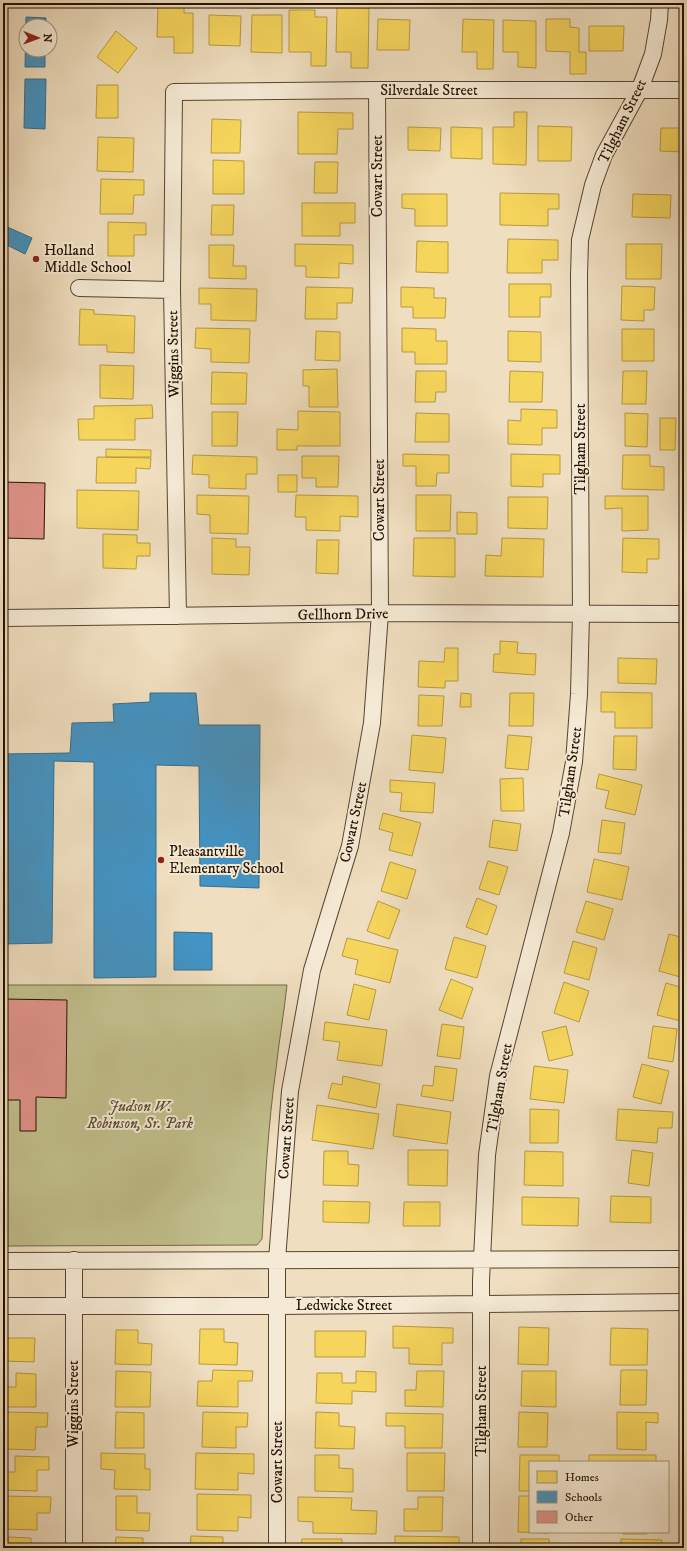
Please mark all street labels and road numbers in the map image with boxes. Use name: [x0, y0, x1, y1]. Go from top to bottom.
street label: Tilgham Street: [594, 76, 651, 166]
street label: Silverdale Street: [380, 81, 478, 100]
street label: Cowart Street: [368, 135, 387, 217]
street label: Wiggins Street: [163, 310, 184, 399]
street label: Tilgham Street: [571, 403, 590, 495]
street label: Cowart Street: [370, 459, 389, 541]
street label: Gellhorn Drive: [297, 604, 389, 625]
street label: Tilgham Street: [555, 725, 586, 819]
street label: Cowart Street: [336, 780, 371, 864]
street label: Tilgham Street: [482, 1041, 517, 1135]
street label: Cowart Street: [274, 1096, 299, 1180]
street label: Ledwicke Street: [296, 1296, 392, 1315]
street label: Wiggins Street: [64, 1360, 83, 1449]
street label: Tilgham Street: [472, 1365, 491, 1457]
street label: Cowart Street: [268, 1421, 287, 1503]

